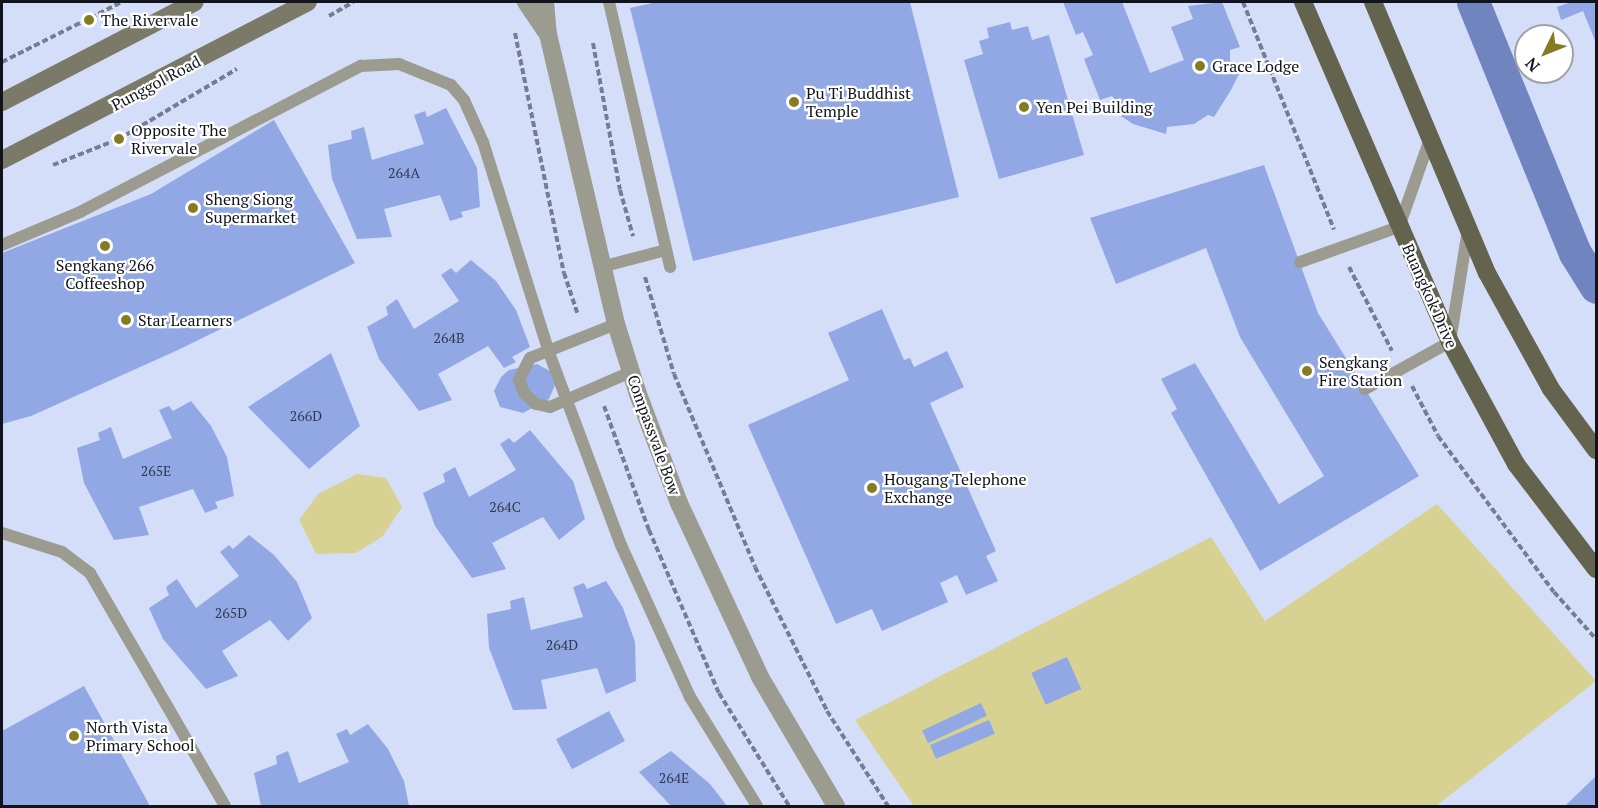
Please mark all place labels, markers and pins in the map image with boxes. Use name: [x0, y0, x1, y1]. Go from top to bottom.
place label: The Rivervale: [101, 10, 199, 30]
marker: The Rivervale: [82, 13, 96, 27]
place label: Grace Lodge: [1212, 56, 1299, 76]
marker: Grace Lodge: [1193, 59, 1207, 73]
place label: Pu Ti Buddhist Temple: [806, 83, 911, 121]
marker: Pu Ti Buddhist Temple: [787, 95, 801, 109]
place label: Yen Pei Building: [1036, 97, 1152, 117]
marker: Yen Pei Building: [1017, 100, 1031, 114]
place label: Opposite The Rivervale: [131, 120, 227, 158]
marker: Opposite The Rivervale: [112, 132, 126, 146]
place label: Sheng Siong Supermarket: [205, 189, 296, 227]
marker: Sheng Siong Supermarket: [186, 201, 200, 215]
marker: Sengkang 266 Coffeeshop: [98, 239, 112, 253]
place label: Sengkang 266 Coffeeshop: [56, 255, 154, 293]
place label: Star Learners: [138, 310, 232, 330]
marker: Star Learners: [119, 313, 133, 327]
place label: Sengkang Fire Station: [1319, 352, 1402, 390]
marker: Sengkang Fire Station: [1300, 364, 1314, 378]
place label: Hougang Telephone Exchange: [884, 469, 1027, 507]
marker: Hougang Telephone Exchange: [865, 481, 879, 495]
place label: North Vista Primary School: [86, 717, 195, 755]
marker: North Vista Primary School: [67, 729, 81, 743]

